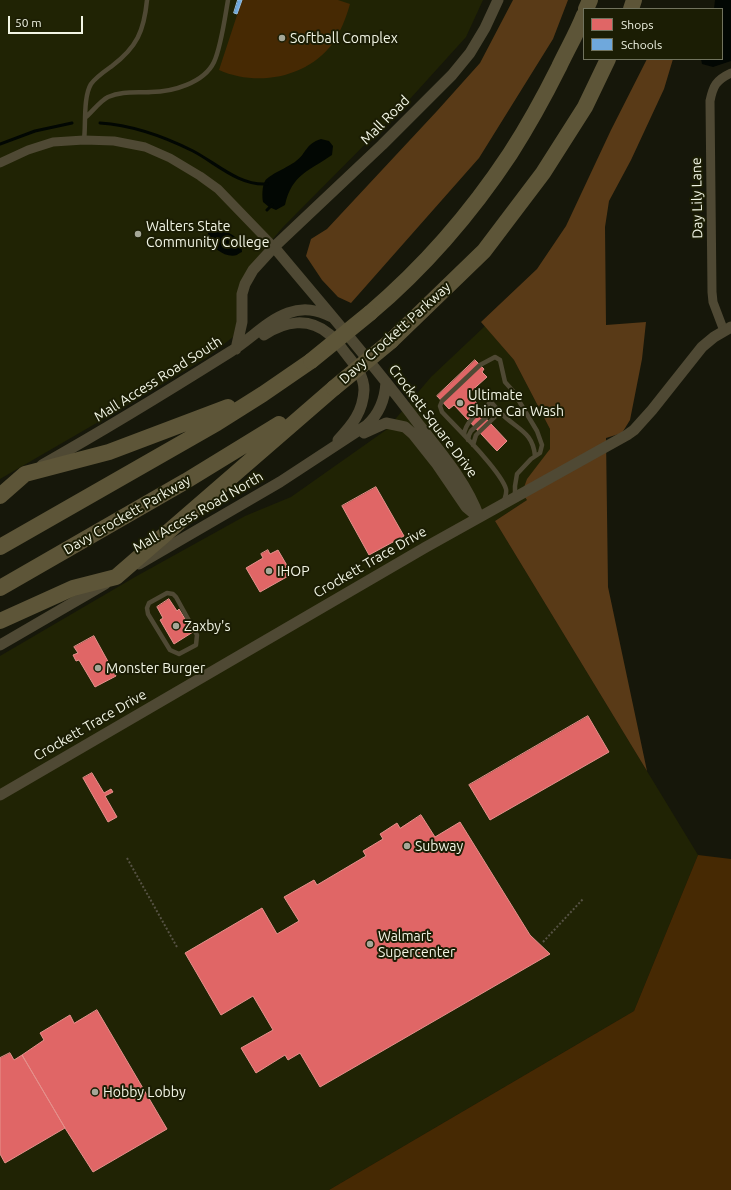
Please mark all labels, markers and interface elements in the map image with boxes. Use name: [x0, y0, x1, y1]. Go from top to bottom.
scale bar: [10, 8, 85, 34]
legend: [583, 8, 723, 60]
text: 50 m: [15, 16, 42, 29]
text: Shops: [621, 18, 653, 31]
place label: Softball Complex: [290, 30, 398, 46]
marker: Softball Complex: [277, 33, 287, 43]
text: Schools: [621, 38, 662, 51]
street label: Mall Road: [357, 92, 413, 148]
street label: Day Lily Lane: [688, 157, 706, 239]
place label: Walters State Community College: [146, 218, 269, 250]
marker: Walters State Community College: [133, 229, 143, 239]
street label: Davy Crockett Parkway: [336, 279, 454, 387]
street label: Mall Access Road South: [91, 333, 225, 425]
street label: Crockett Square Drive: [385, 361, 481, 481]
place label: Ultimate Shine Car Wash: [468, 387, 564, 420]
marker: Ultimate Shine Car Wash: [455, 398, 465, 408]
street label: Mall Access Road North: [130, 468, 266, 556]
street label: Davy Crockett Parkway: [60, 472, 194, 558]
street label: Crockett Trace Drive: [311, 523, 429, 601]
place label: IHOP: [277, 563, 310, 579]
marker: IHOP: [264, 566, 274, 576]
place label: Zaxby's: [184, 618, 231, 634]
marker: Zaxby's: [171, 621, 181, 631]
place label: Monster Burger: [106, 660, 205, 676]
marker: Monster Burger: [93, 663, 103, 673]
street label: Crockett Trace Drive: [31, 686, 149, 764]
place label: Subway: [415, 838, 463, 854]
marker: Subway: [402, 841, 412, 851]
place label: Walmart Supercenter: [378, 928, 455, 960]
marker: Walmart Supercenter: [365, 939, 375, 949]
place label: Hobby Lobby: [103, 1084, 186, 1100]
marker: Hobby Lobby: [90, 1087, 100, 1097]

